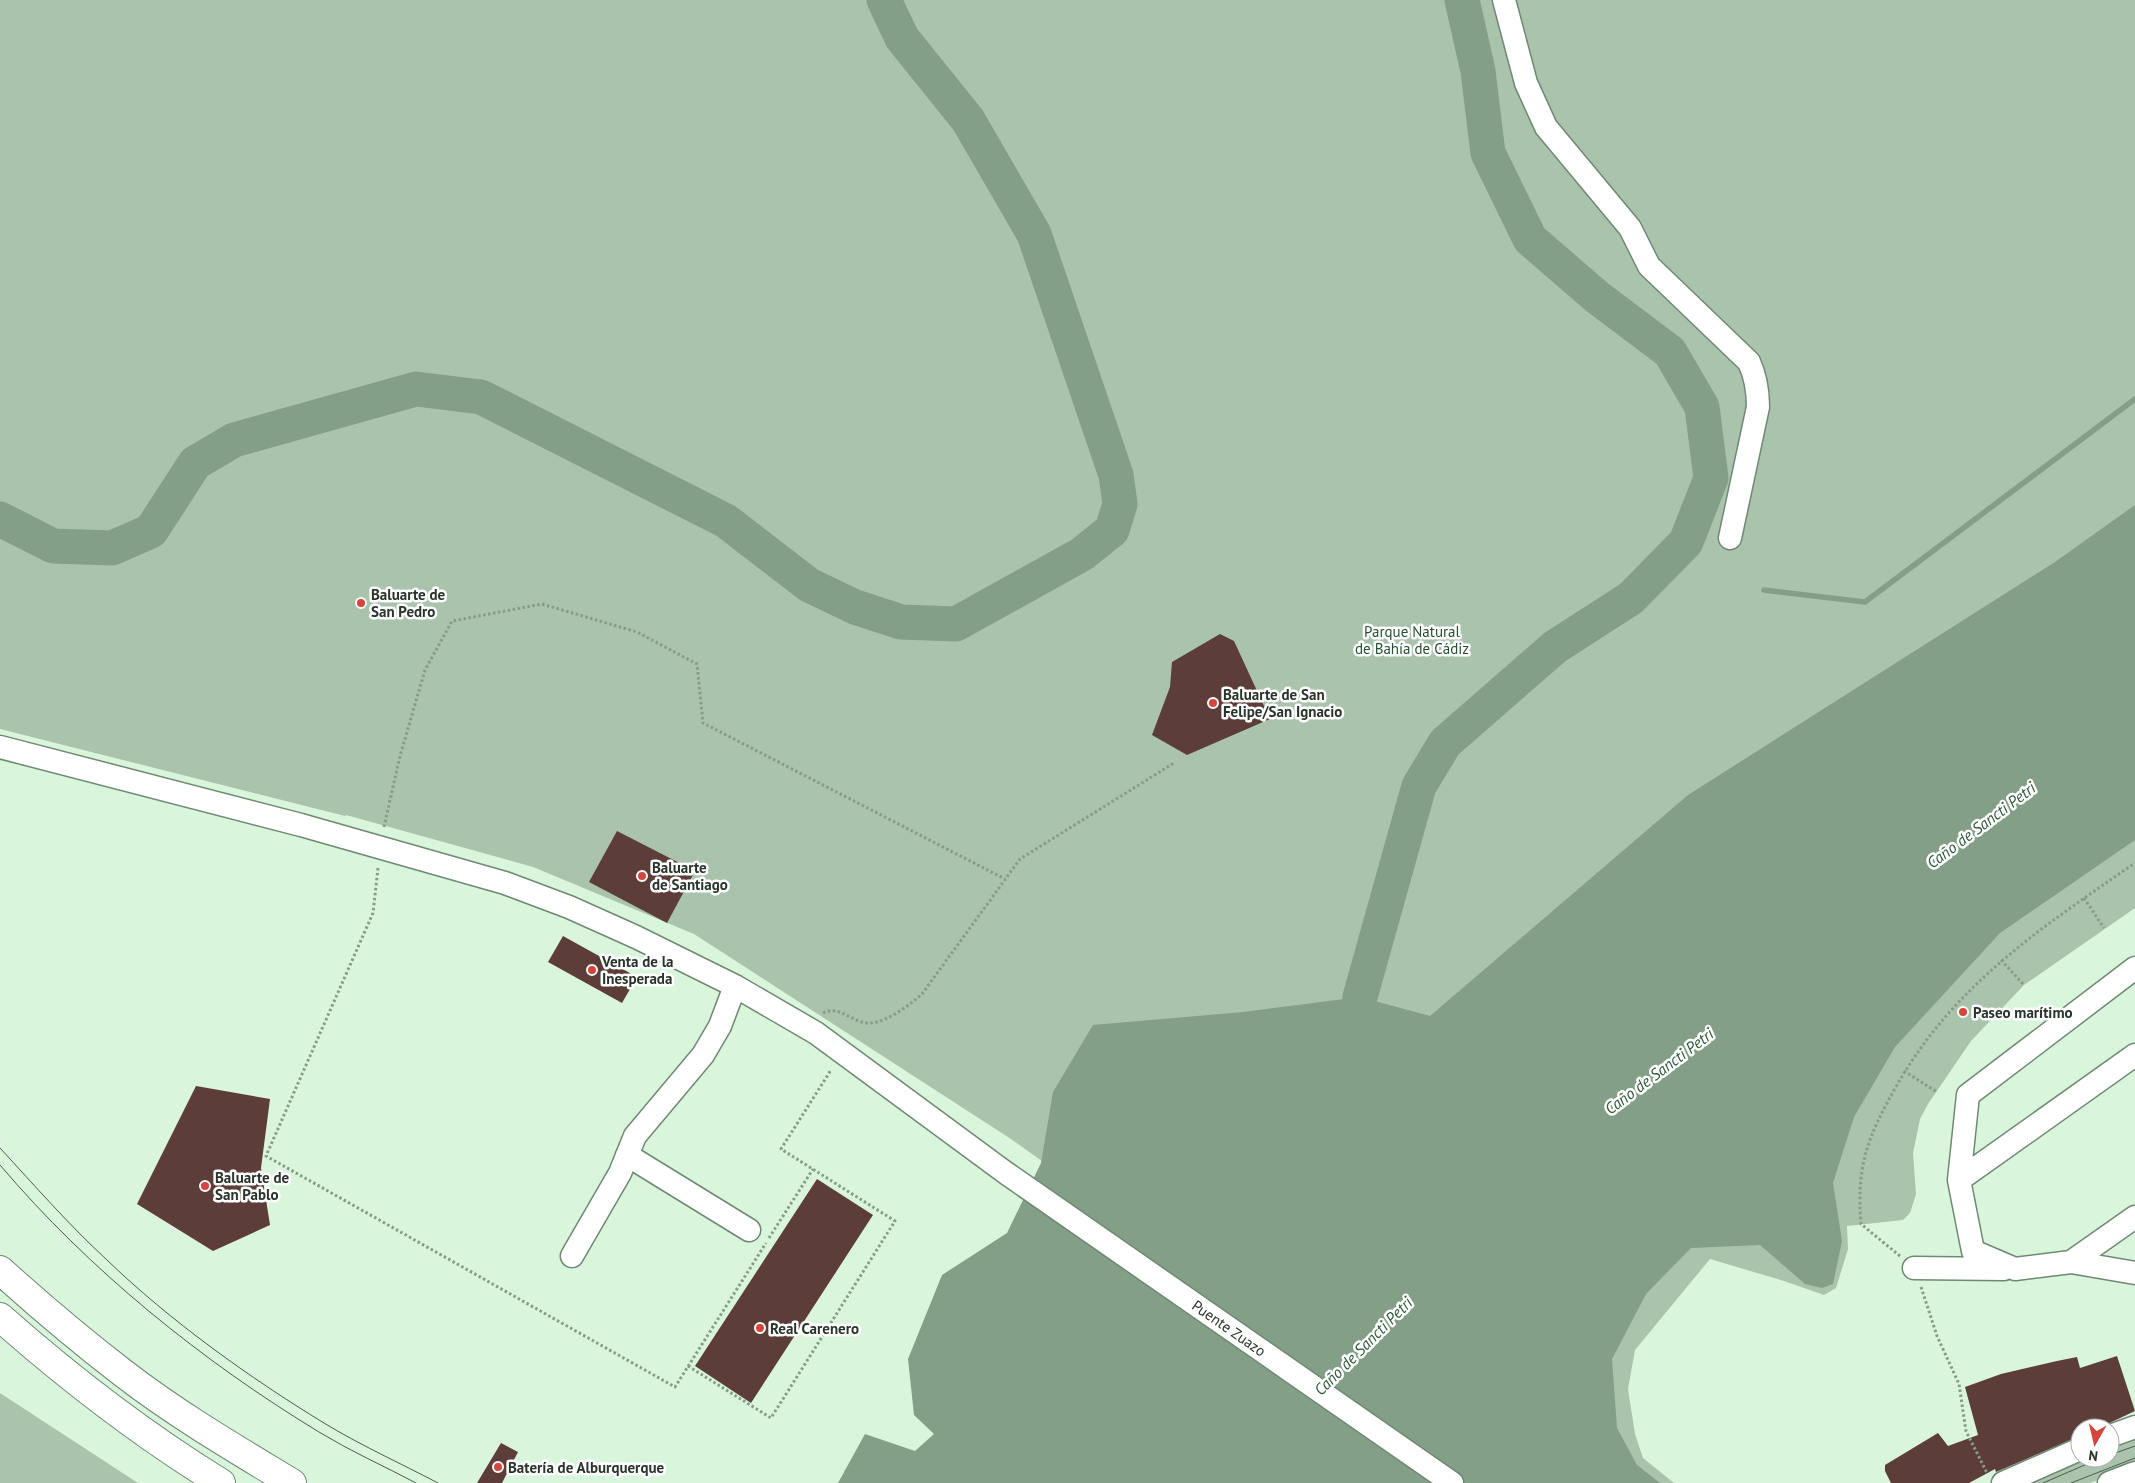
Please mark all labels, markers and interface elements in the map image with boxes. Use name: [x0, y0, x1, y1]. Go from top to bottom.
place label: Baluarte de San Pedro: [371, 585, 446, 621]
marker: Baluarte de San Pedro: [355, 597, 367, 609]
park label: Parque Natural de Bahía de Cádiz: [1355, 622, 1469, 658]
place label: Baluarte de San Felipe/San Ignacio: [1223, 685, 1342, 721]
marker: Baluarte de San Felipe/San Ignacio: [1207, 697, 1219, 709]
water label: Caño de Sancti Petri: [1923, 777, 2040, 872]
place label: Baluarte de Santiago: [652, 858, 728, 894]
marker: Baluarte de Santiago: [636, 870, 648, 882]
place label: Venta de la Inesperada: [601, 952, 674, 988]
marker: Venta de la Inesperada: [586, 964, 598, 976]
place label: Paseo marítimo: [1973, 1003, 2073, 1022]
marker: Paseo marítimo: [1957, 1006, 1969, 1018]
water label: Caño de Sancti Petri: [1601, 1023, 1718, 1118]
place label: Baluarte de San Pablo: [215, 1168, 290, 1204]
marker: Baluarte de San Pablo: [199, 1180, 211, 1192]
water label: Caño de Sancti Petri: [1310, 1292, 1417, 1399]
street label: Puente Zuazo: [1188, 1296, 1270, 1360]
place label: Real Carenero: [770, 1319, 859, 1338]
marker: Real Carenero: [754, 1322, 766, 1334]
north arrow: [2070, 1418, 2120, 1468]
text: N: [2087, 1446, 2099, 1465]
place label: Batería de Alburquerque: [508, 1458, 664, 1477]
marker: Batería de Alburquerque: [492, 1461, 504, 1473]

